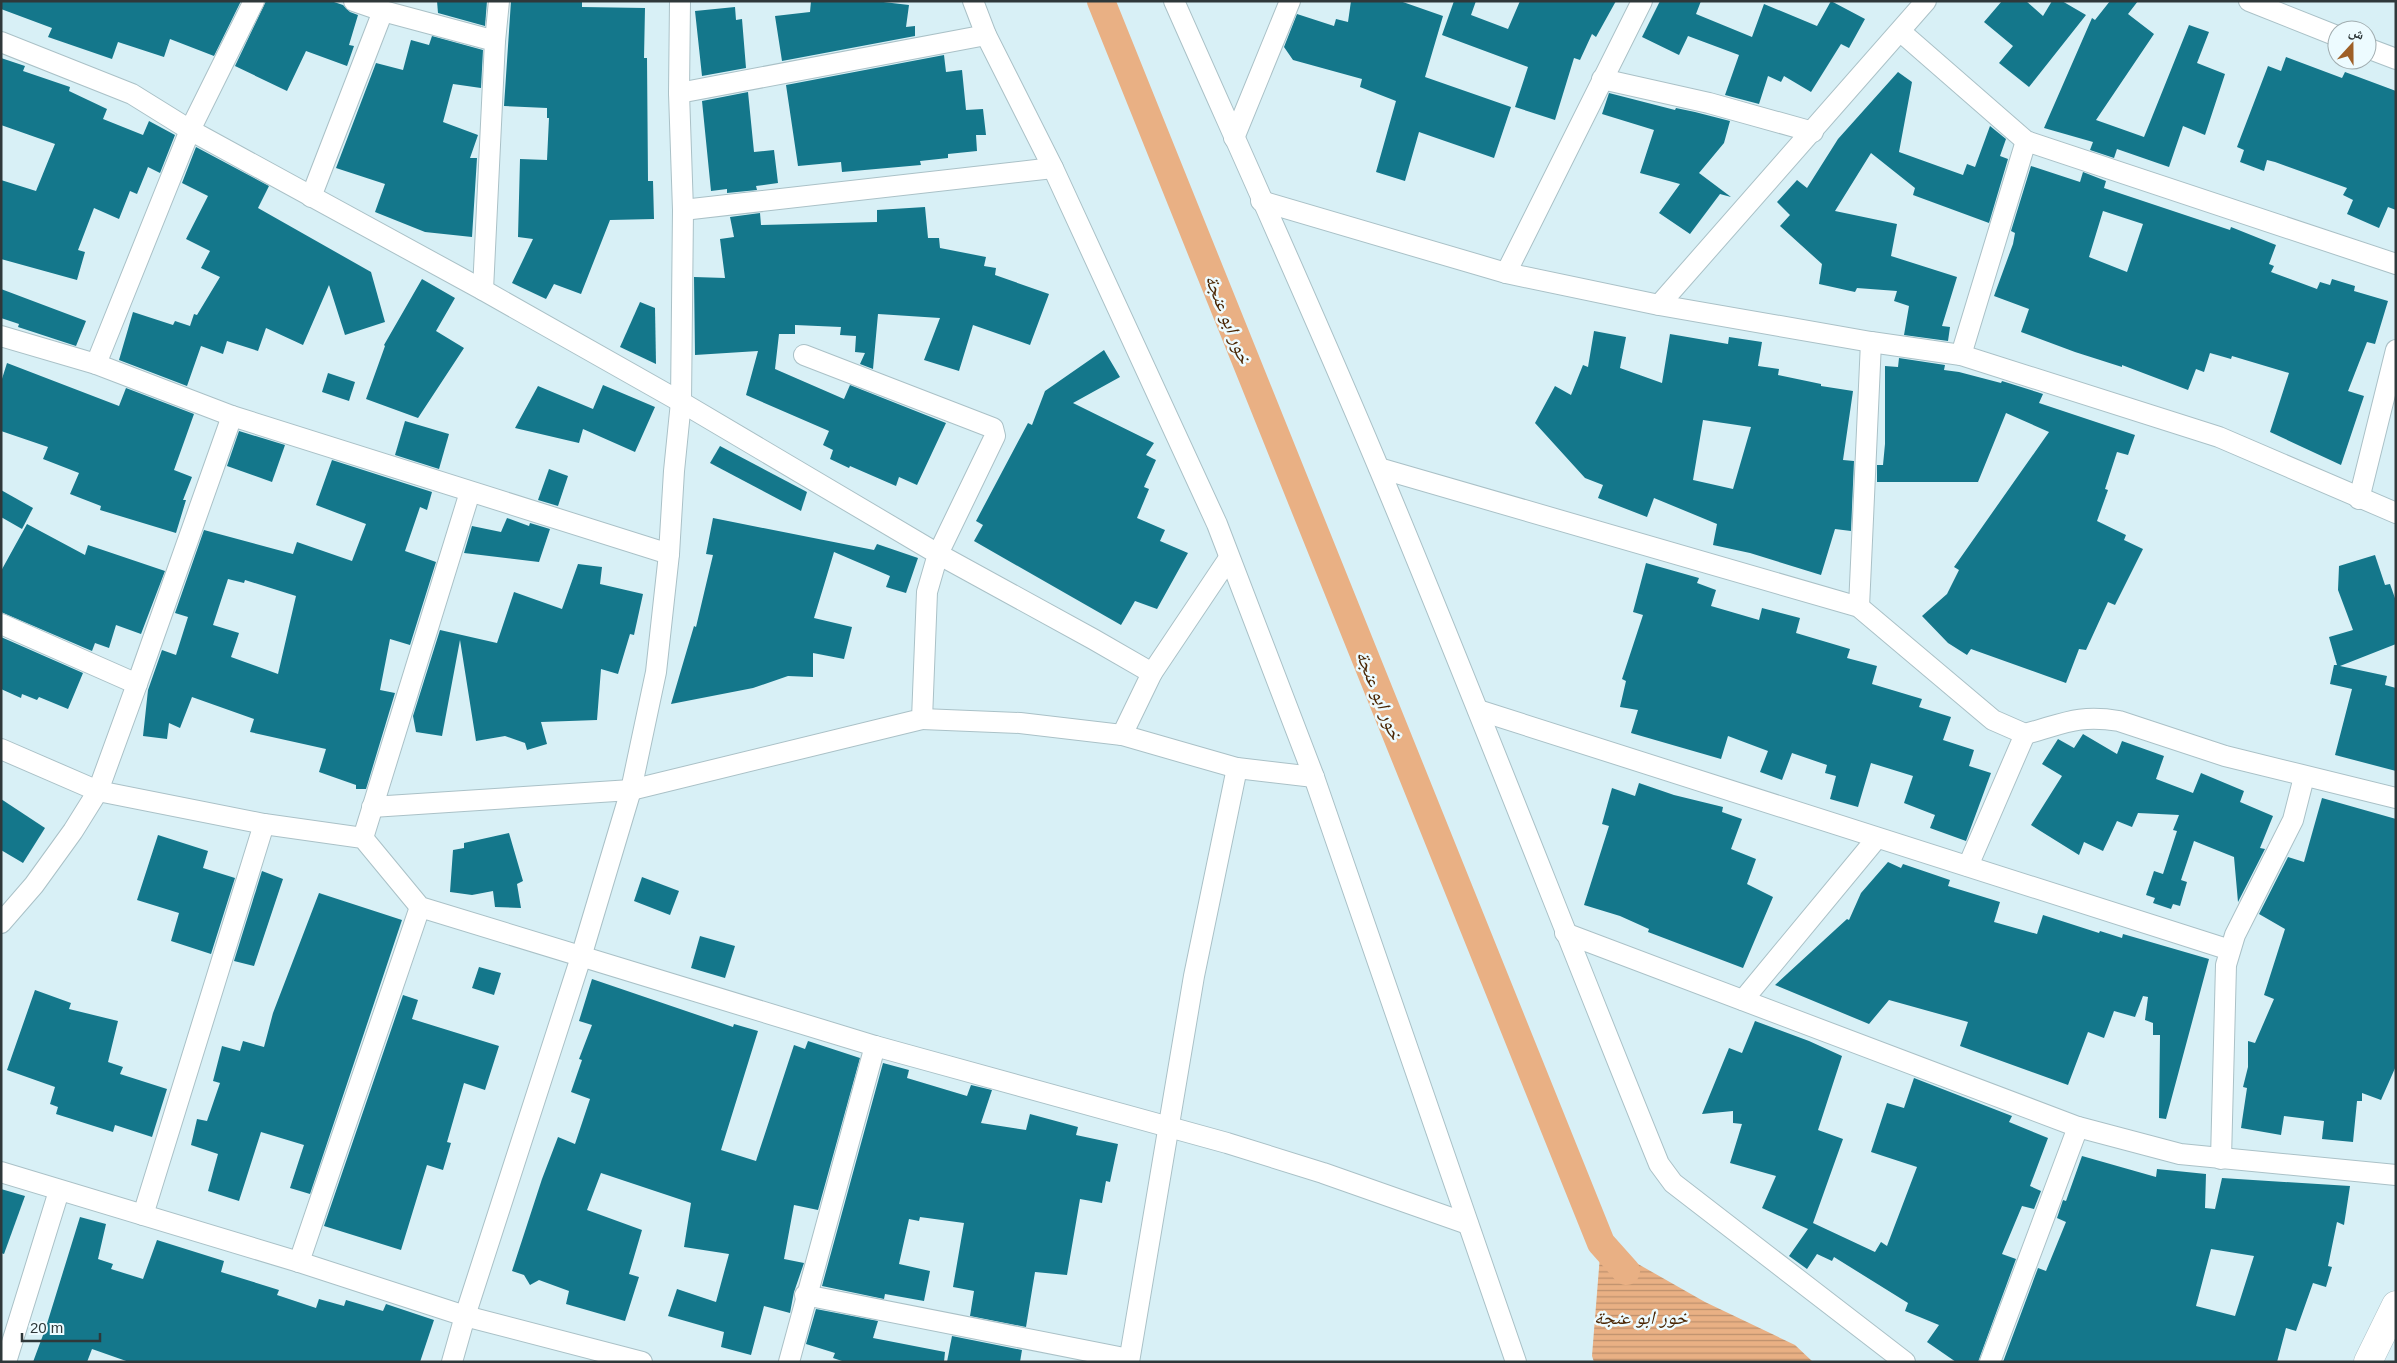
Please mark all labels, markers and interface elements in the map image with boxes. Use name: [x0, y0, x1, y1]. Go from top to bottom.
north arrow: [2327, 20, 2377, 70]
text: ش: [2346, 23, 2367, 44]
water label: خور ابو عنجة: [1201, 272, 1256, 368]
water label: خور ابو عنجة: [1352, 648, 1407, 744]
water label: خور ابو عنجة: [1594, 1307, 1689, 1329]
scale bar: [22, 1310, 100, 1342]
text: 20 m: [30, 1319, 63, 1336]

